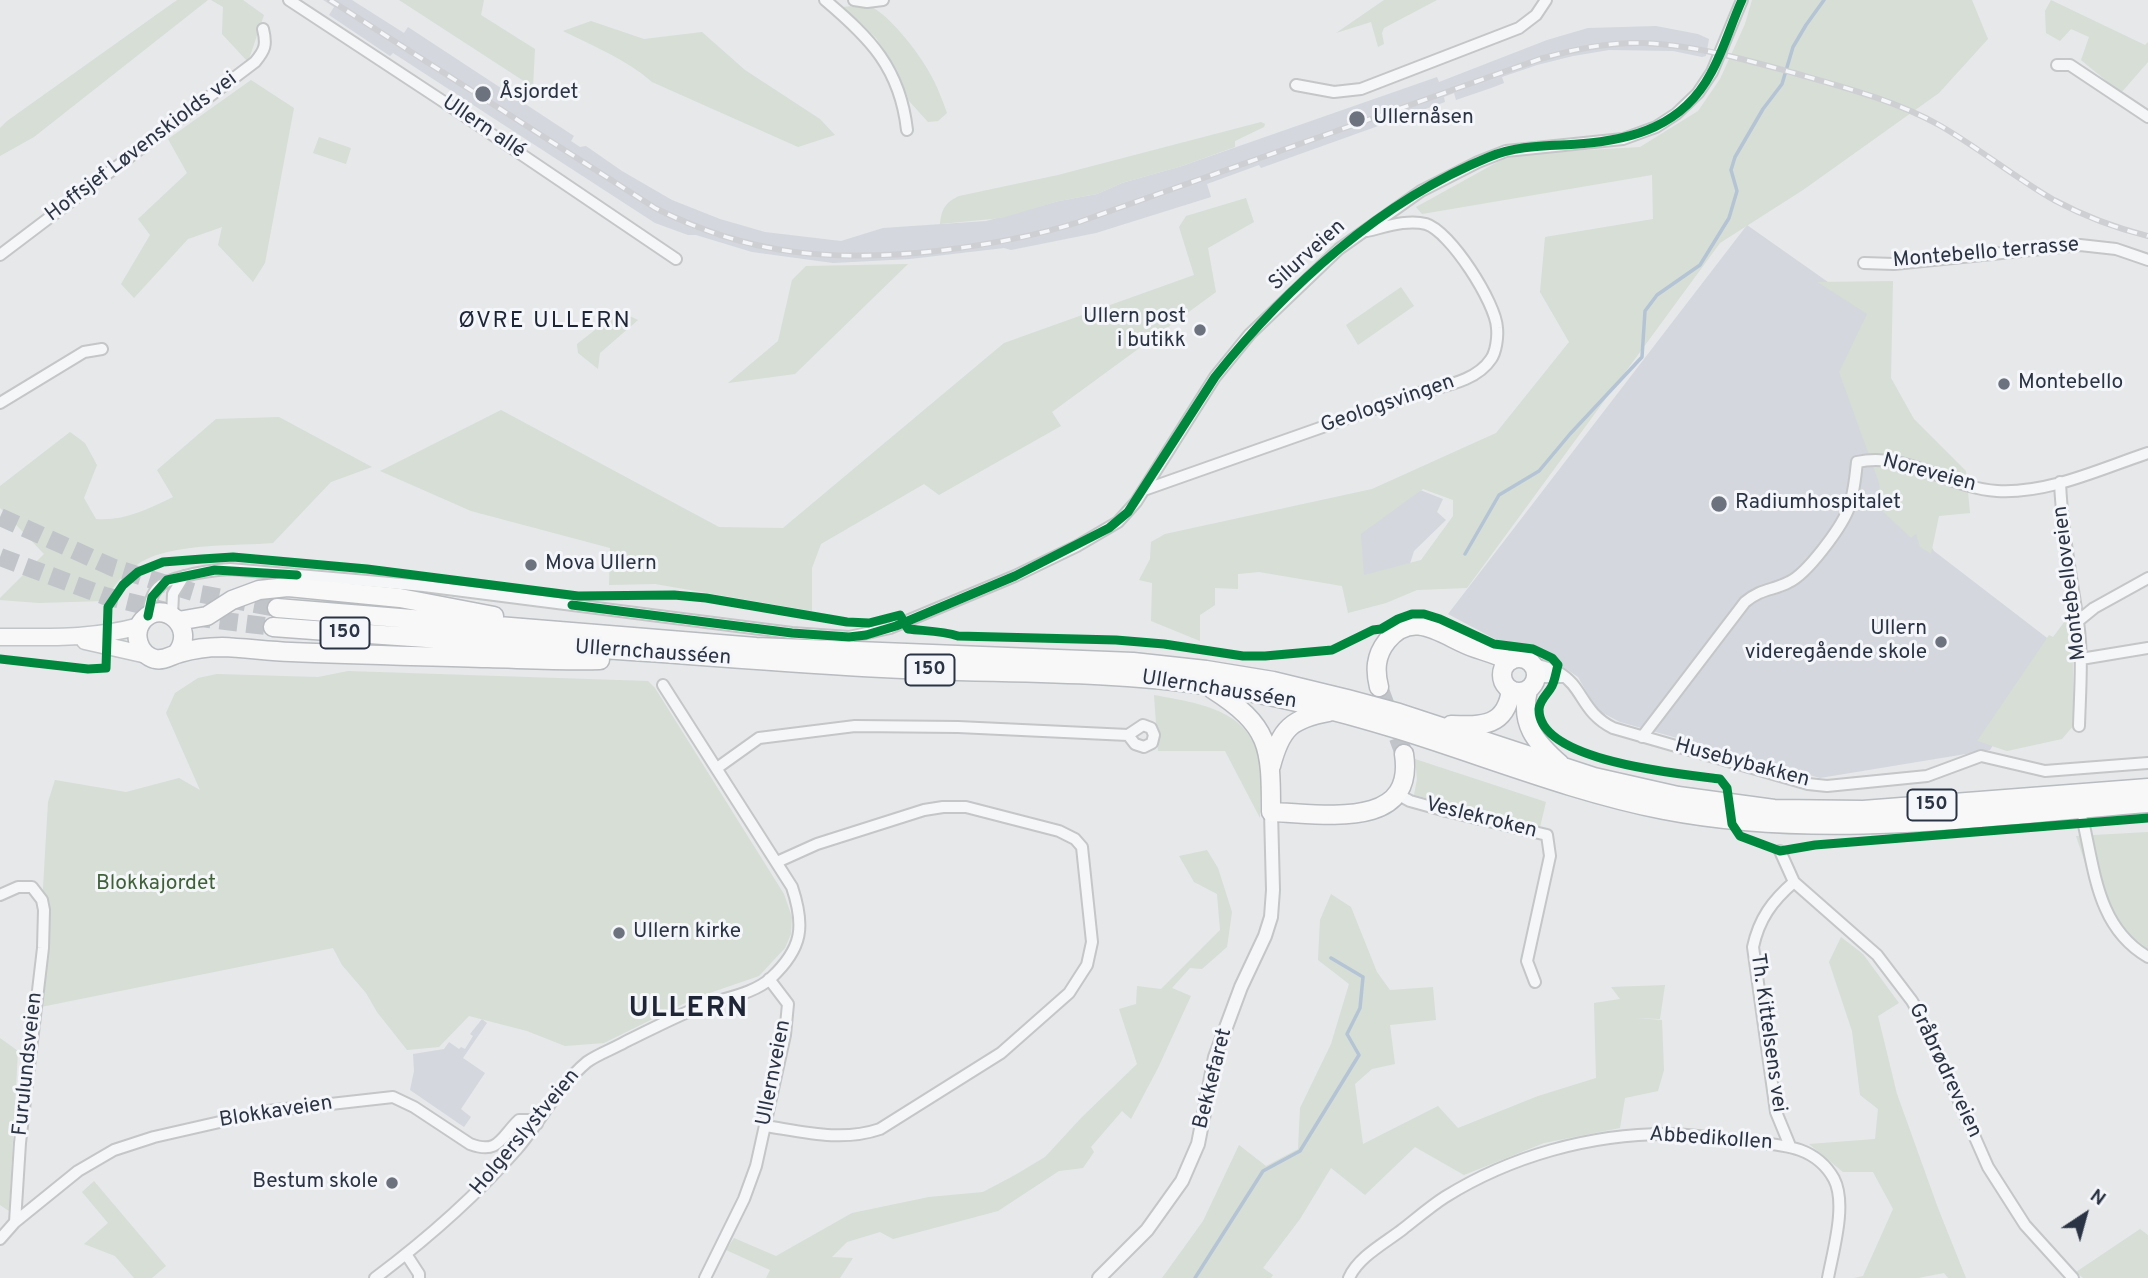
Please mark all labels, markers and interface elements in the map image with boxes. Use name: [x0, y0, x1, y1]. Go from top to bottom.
street label: Hoffsjef Løvenskiolds vei: [41, 68, 243, 228]
place label: Åsjordet: [499, 81, 578, 107]
marker: Åsjordet: [473, 84, 493, 104]
street label: Ullern allé: [437, 91, 529, 165]
place label: Ullernåsen: [1373, 106, 1474, 132]
marker: Ullernåsen: [1347, 109, 1367, 129]
street label: Silurveien: [1265, 215, 1351, 297]
street label: Montebello terrasse: [1892, 233, 2080, 275]
place label: Ullern post i butikk: [1083, 305, 1186, 355]
district label: ØVRE ULLERN: [460, 308, 630, 336]
marker: Ullern post i butikk: [1192, 322, 1208, 338]
street label: Geologsvingen: [1318, 370, 1458, 440]
place label: Montebello: [2018, 371, 2123, 397]
marker: Montebello: [1996, 376, 2012, 392]
street label: Noreveien: [1880, 449, 1978, 499]
place label: Radiumhospitalet: [1735, 491, 1901, 517]
marker: Radiumhospitalet: [1709, 494, 1729, 514]
street label: Montebelloveien: [2049, 504, 2093, 662]
place label: Mova Ullern: [545, 552, 657, 578]
marker: Mova Ullern: [523, 557, 539, 573]
place label: Ullern videregående skole: [1745, 617, 1927, 667]
road number: 150: [320, 618, 370, 648]
marker: Ullern videregående skole: [1933, 634, 1949, 650]
street label: Ullernchausséen: [574, 636, 732, 672]
road number: 150: [906, 654, 954, 685]
street label: Ullernchausséen: [1140, 666, 1298, 716]
street label: Husebybakken: [1672, 734, 1812, 794]
road number: 150: [1908, 790, 1956, 820]
street label: Veslekroken: [1423, 793, 1539, 845]
park label: Blokkajordet: [96, 872, 216, 898]
place label: Ullern kirke: [633, 920, 741, 946]
marker: Ullern kirke: [611, 925, 627, 941]
street label: Th. Kittelsens vei: [1743, 952, 1791, 1114]
street label: Furulundsveien: [9, 991, 49, 1137]
district label: ULLERN: [630, 993, 748, 1027]
street label: Gråbrødreveien: [1902, 1000, 1986, 1142]
street label: Ullernveien: [752, 1018, 798, 1128]
street label: Bekkefaret: [1189, 1026, 1239, 1132]
street label: Holgerslystveien: [466, 1065, 586, 1201]
street label: Blokkaveien: [218, 1092, 334, 1134]
street label: Abbedikollen: [1648, 1123, 1774, 1157]
place label: Bestum skole: [252, 1170, 378, 1196]
marker: Bestum skole: [384, 1175, 400, 1191]
north arrow: [2050, 1180, 2120, 1250]
text: N: [2085, 1184, 2110, 1212]

